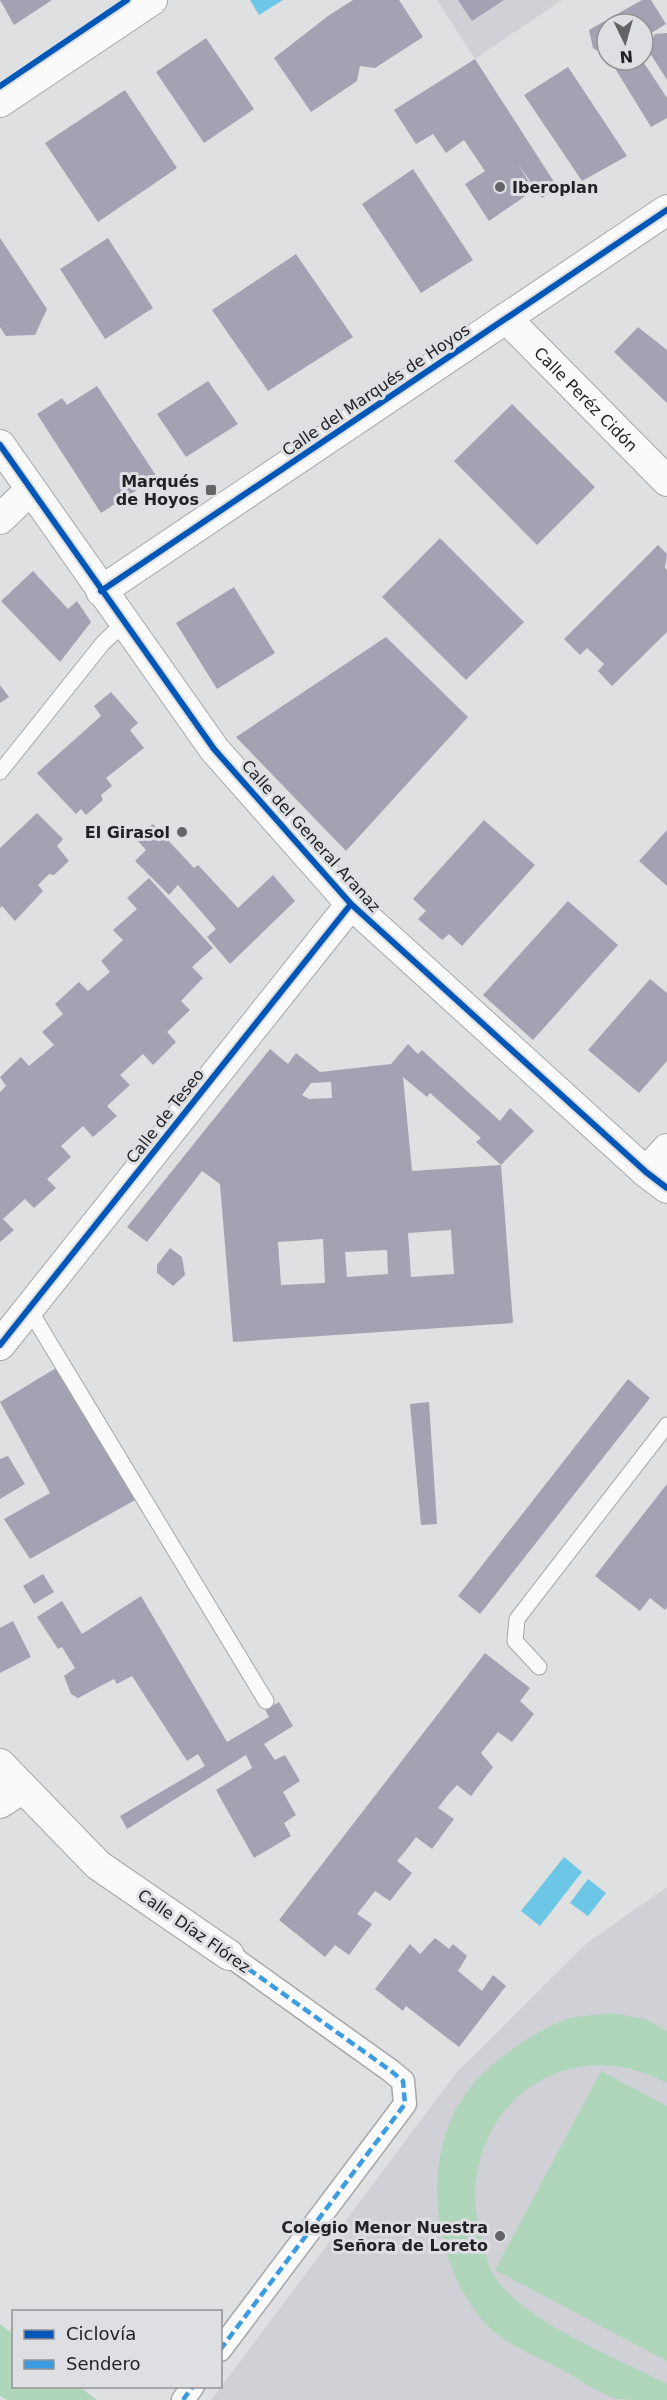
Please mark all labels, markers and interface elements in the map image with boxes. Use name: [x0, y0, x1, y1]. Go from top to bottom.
north arrow: [595, 12, 655, 72]
text: N: [619, 46, 634, 66]
place label: Iberoplan: [512, 178, 598, 197]
marker: Iberoplan: [493, 180, 507, 194]
street label: Calle del Marqués de Hoyos: [279, 320, 473, 460]
street label: Calle Peréz Cidón: [530, 343, 642, 455]
place label: Marqués de Hoyos: [116, 472, 199, 509]
marker: Marqués de Hoyos: [204, 483, 218, 497]
street label: Calle del General Aranaz: [238, 756, 384, 916]
place label: El Girasol: [85, 823, 170, 842]
marker: El Girasol: [175, 825, 189, 839]
street label: Calle de Teseo: [122, 1065, 208, 1167]
street label: Calle Díaz Flórez: [134, 1885, 254, 1977]
place label: Colegio Menor Nuestra Señora de Loreto: [281, 2218, 488, 2255]
marker: Colegio Menor Nuestra Señora de Loreto: [493, 2229, 507, 2243]
legend: [12, 2310, 222, 2388]
text: Ciclovía: [66, 2323, 136, 2344]
text: Sendero: [66, 2353, 140, 2374]

